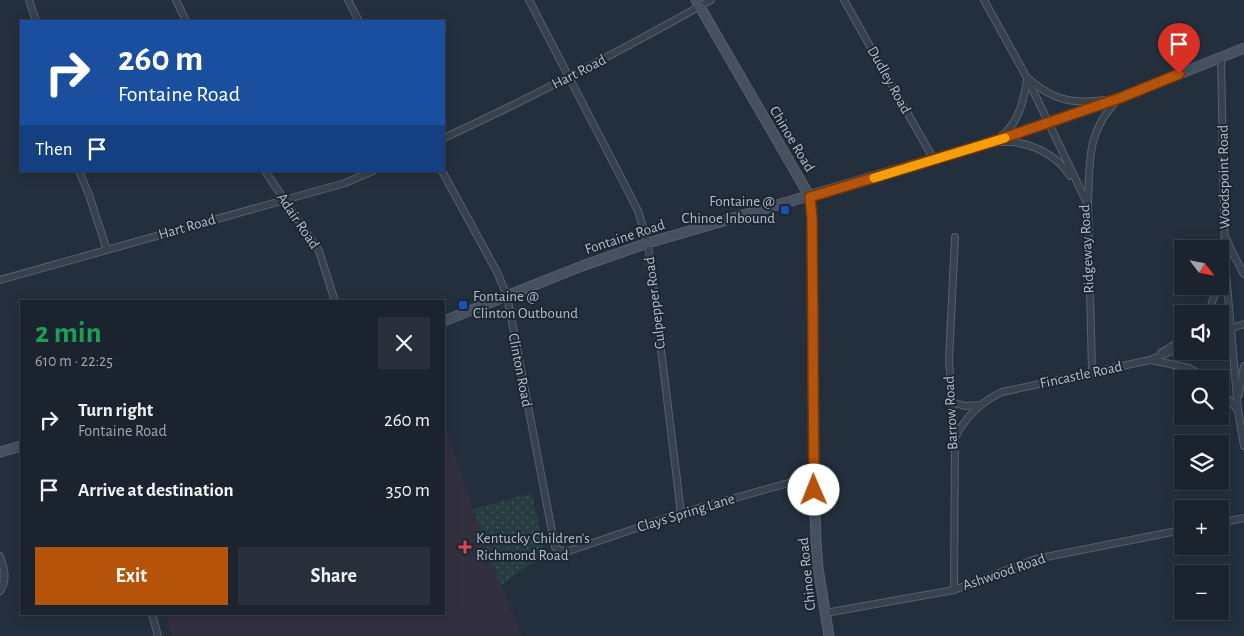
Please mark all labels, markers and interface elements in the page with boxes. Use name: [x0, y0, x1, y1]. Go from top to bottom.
pin: [1158, 23, 1200, 74]
icon: arrive: [1165, 30, 1193, 58]
icon: right: [35, 40, 100, 105]
text: 260 m: [118, 42, 203, 77]
street label: Dudley Road: [864, 44, 914, 116]
street label: Hart Road: [549, 52, 609, 92]
text: Fontaine Road: [118, 83, 240, 105]
street label: Chinoe Road: [767, 104, 817, 175]
street label: Woodspoint Road: [1216, 125, 1232, 229]
icon: arrive: [83, 135, 111, 163]
text: Then: [35, 140, 73, 159]
street label: Adair Road: [274, 190, 322, 252]
place label: Fontaine @ Chinoe Inbound: [682, 194, 775, 226]
marker: Fontaine @ Chinoe Inbound: [779, 204, 791, 216]
street label: Ridgeway Road: [1077, 204, 1097, 294]
street label: Hart Road: [157, 212, 217, 242]
street label: Fontaine Road: [583, 217, 667, 257]
north arrow: [1174, 240, 1229, 295]
map controls: [1174, 240, 1229, 620]
street label: Culpepper Road: [642, 256, 668, 350]
place label: Fontaine @ Clinton Outbound: [473, 289, 578, 321]
marker: Fontaine @ Clinton Outbound: [457, 299, 469, 311]
button: sound: [1174, 305, 1229, 360]
button: close: [378, 317, 430, 369]
text: 2 min: [35, 318, 102, 348]
street label: Clinton Road: [506, 332, 535, 408]
text: 610 m · 22:25: [35, 353, 113, 369]
street label: Fincastle Road: [1039, 359, 1124, 391]
button: search: [1174, 370, 1229, 425]
street label: Barrow Road: [942, 375, 960, 450]
text: Turn right: [78, 401, 153, 420]
icon: right: [35, 406, 63, 434]
text: 260 m: [384, 411, 430, 430]
text: Fontaine Road: [78, 423, 167, 439]
button: layers: [1174, 435, 1229, 490]
position arrow: [787, 463, 839, 515]
icon: arrive: [35, 476, 63, 504]
text: Arrive at destination: [78, 481, 234, 500]
text: 350 m: [386, 481, 430, 500]
street label: Clays Spring Lane: [636, 491, 737, 535]
button: +: [1174, 500, 1229, 555]
place label: Kentucky Children's Richmond Road: [476, 531, 590, 563]
street label: Chinoe Road: [796, 536, 818, 611]
marker: Kentucky Children's Richmond Road: [458, 540, 472, 554]
button: Exit: [35, 547, 228, 605]
button: Share: [238, 547, 430, 605]
street label: Ashwood Road: [961, 551, 1048, 593]
button: −: [1174, 565, 1229, 620]

